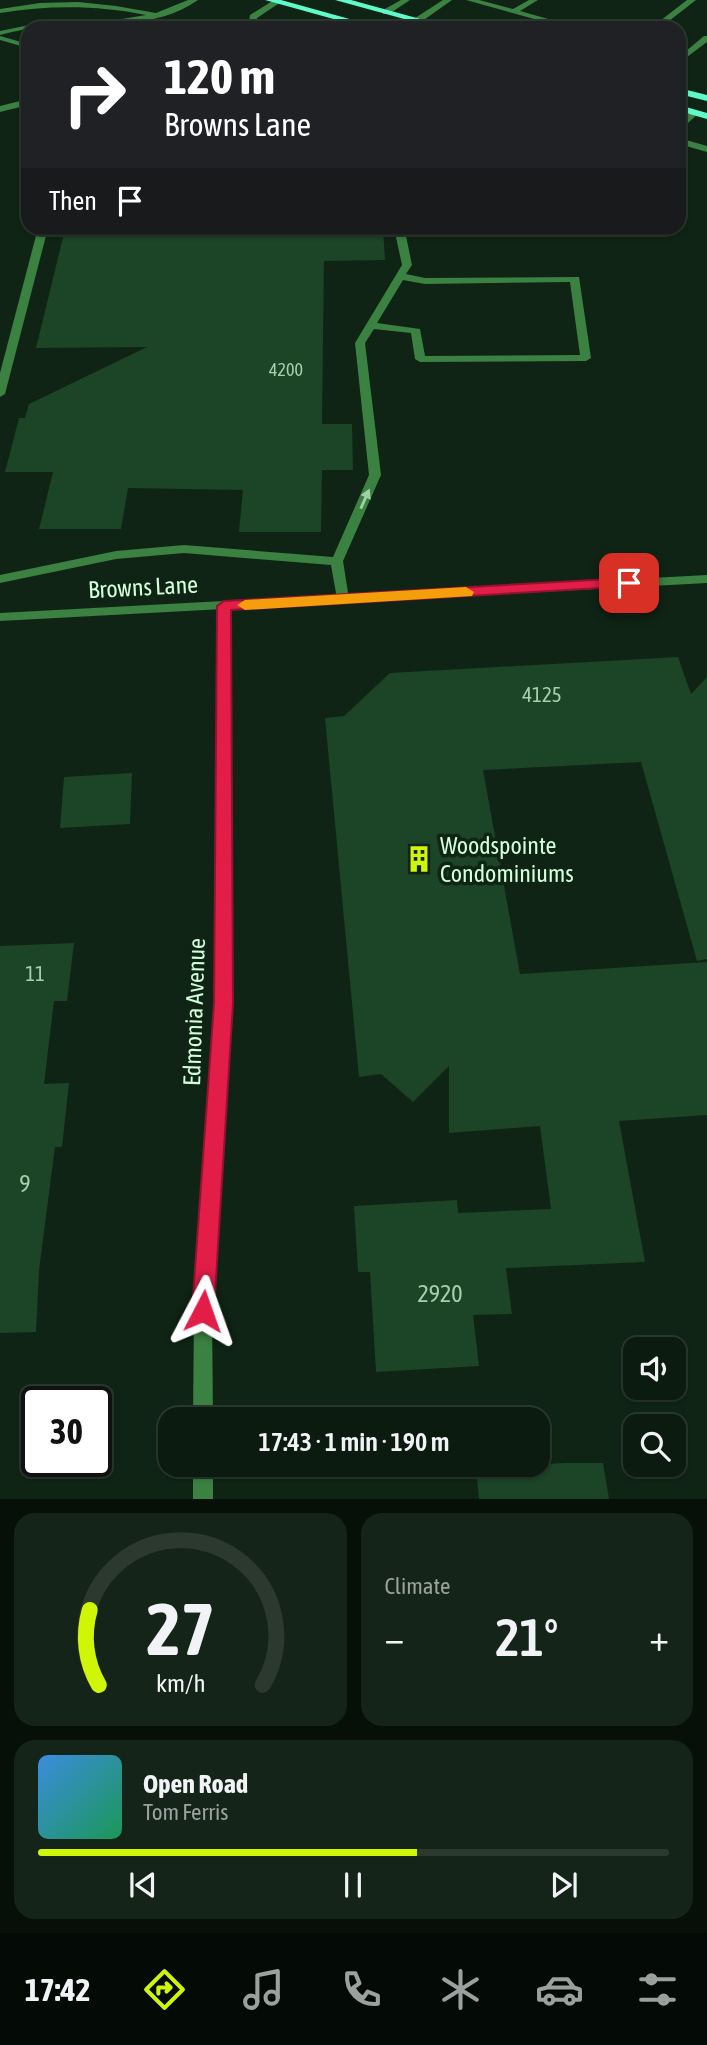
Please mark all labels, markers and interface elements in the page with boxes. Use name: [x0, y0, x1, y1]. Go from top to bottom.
text: 120 m: [164, 48, 275, 104]
icon: right: [49, 49, 140, 140]
text: Browns Lane: [164, 106, 311, 143]
icon: arrive: [111, 182, 149, 220]
text: Then: [49, 186, 97, 216]
house number: 4200: [269, 359, 303, 380]
one-way arrow: [360, 488, 371, 509]
pin: [599, 553, 659, 613]
icon: arrive: [610, 564, 648, 602]
street label: Browns Lane: [87, 571, 199, 603]
house number: 4125: [522, 682, 562, 706]
place label: Woodspointe Condominiums: [440, 832, 574, 887]
building icon: Woodspointe Condominiums: [404, 844, 434, 874]
street label: Edmonia Avenue: [178, 937, 210, 1087]
house number: 11: [25, 961, 45, 985]
house number: 9: [19, 1170, 31, 1197]
position arrow: [166, 1274, 240, 1348]
house number: 2920: [417, 1280, 463, 1307]
map controls: [623, 1337, 686, 1477]
button: sound: [623, 1337, 686, 1400]
speed limit sign: 30: [21, 1386, 112, 1477]
button: search: [623, 1414, 686, 1477]
text: 17:43 · 1 min · 190 m: [259, 1427, 449, 1457]
text: Climate: [385, 1573, 450, 1599]
text: 27: [146, 1588, 214, 1671]
text: 21°: [495, 1607, 558, 1667]
text: −: [385, 1616, 404, 1659]
text: +: [649, 1616, 669, 1659]
text: km/h: [155, 1669, 205, 1697]
text: Open Road: [143, 1769, 248, 1799]
text: Tom Ferris: [143, 1799, 228, 1825]
icon: previous: [124, 1866, 162, 1904]
icon: pause: [334, 1866, 372, 1904]
icon: next: [545, 1866, 583, 1904]
icon: directions: [140, 1965, 189, 2014]
icon: music: [239, 1965, 288, 2014]
icon: phone: [337, 1965, 386, 2014]
icon: climate: [436, 1965, 485, 2014]
icon: car: [535, 1965, 584, 2014]
icon: filters: [633, 1965, 682, 2014]
text: 17:42: [25, 1971, 91, 2008]

